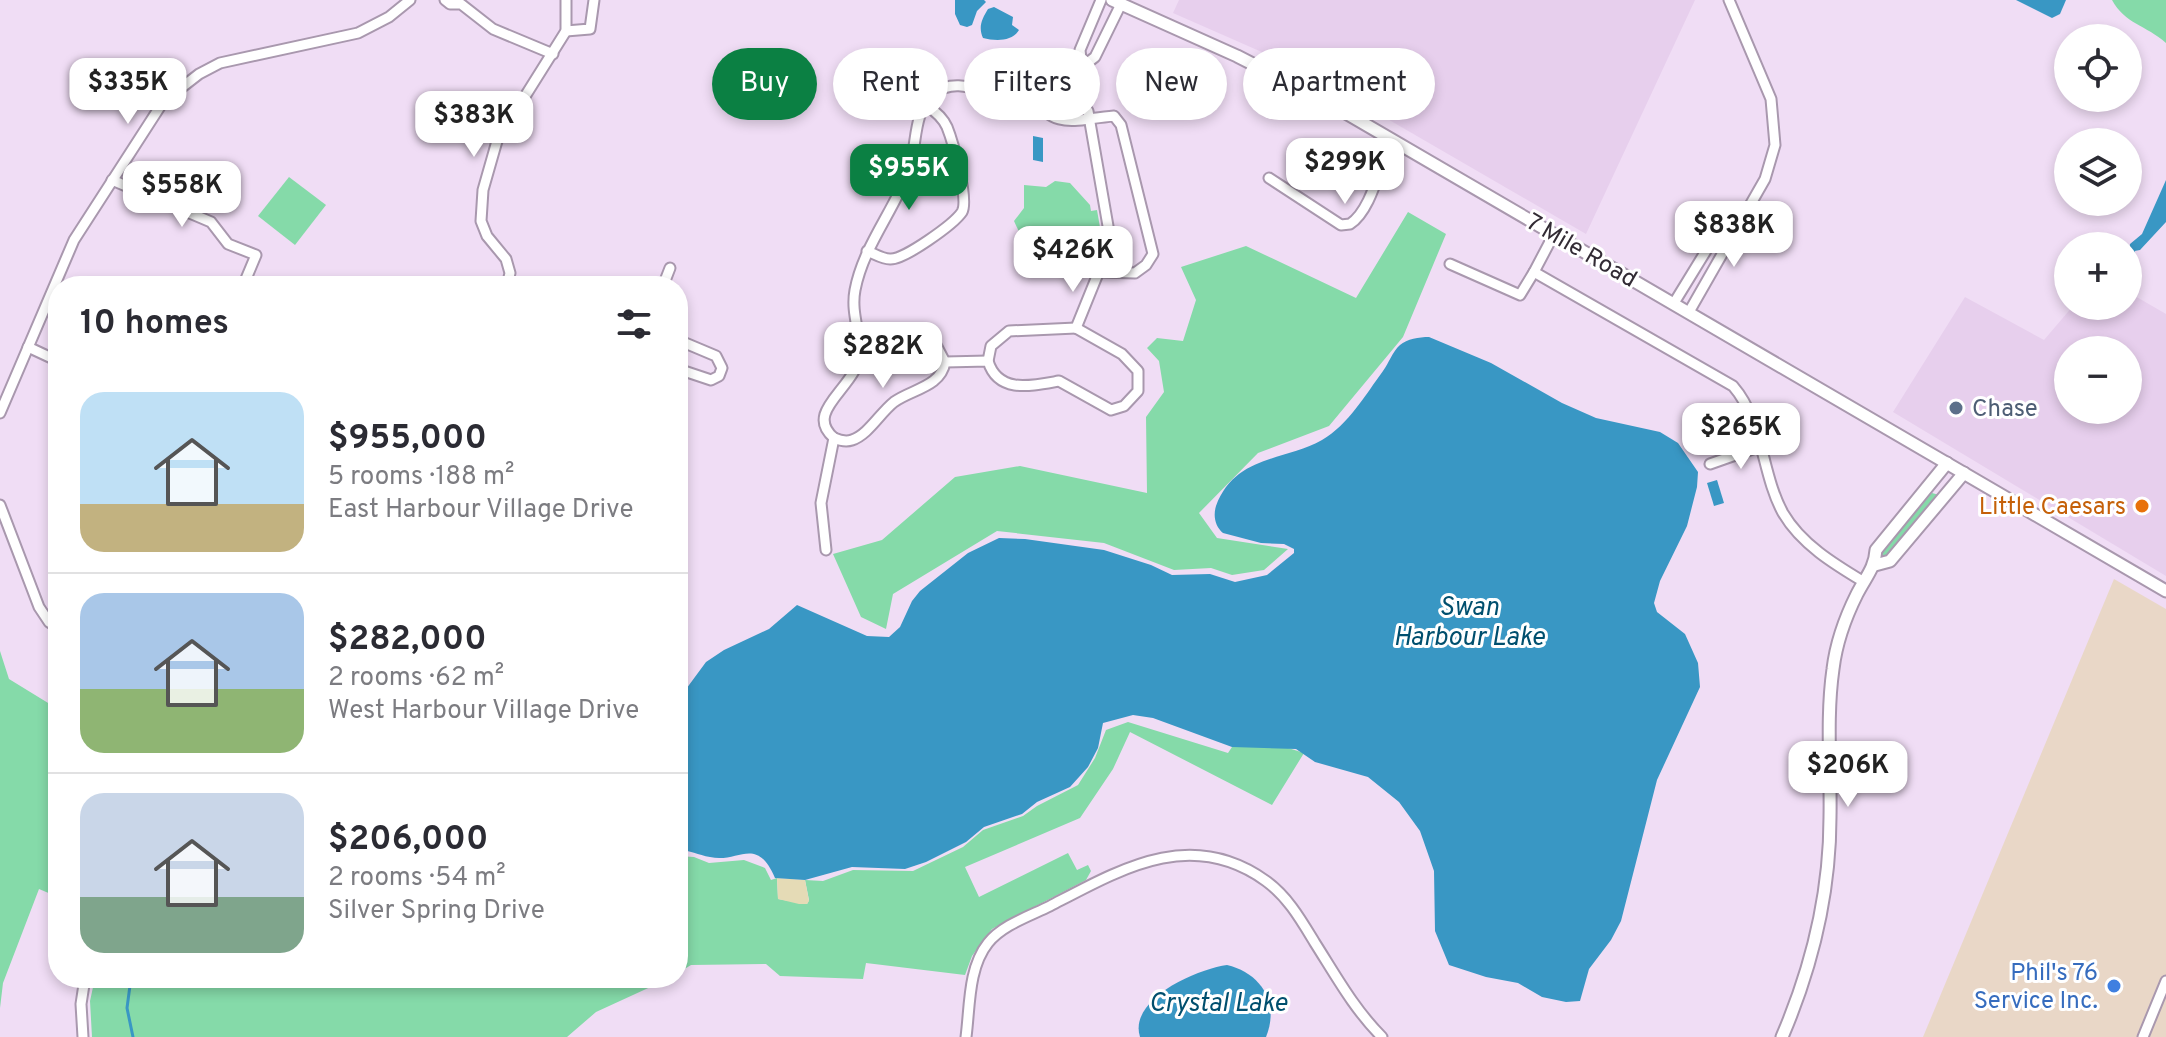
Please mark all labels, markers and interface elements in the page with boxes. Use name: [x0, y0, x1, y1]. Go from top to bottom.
map controls: [2054, 24, 2142, 424]
button: locate: [2054, 24, 2142, 112]
chip: Buy: [712, 48, 817, 120]
chip: Rent: [833, 48, 948, 120]
chip: Filters: [964, 48, 1100, 120]
chip: New: [1116, 48, 1227, 120]
chip: Apartment: [1243, 48, 1435, 120]
pin: $335K: [72, 58, 184, 126]
text: $335K: [87, 67, 169, 100]
pin: $383K: [418, 91, 530, 159]
text: $383K: [433, 100, 515, 133]
button: layers: [2054, 128, 2142, 216]
pin: $299K: [1289, 138, 1401, 206]
pin: $955K: [853, 144, 965, 212]
text: $299K: [1304, 147, 1386, 180]
text: $955K: [868, 153, 950, 186]
pin: $558K: [126, 161, 238, 229]
text: $558K: [141, 170, 223, 203]
pin: $838K: [1678, 201, 1790, 269]
street label: 7 Mile Road: [1520, 208, 1642, 295]
text: $838K: [1693, 210, 1775, 243]
pin: $426K: [1017, 226, 1129, 294]
button: +: [2054, 232, 2142, 320]
text: $426K: [1032, 235, 1114, 268]
icon: filters: [612, 302, 656, 346]
text: 10 homes: [80, 303, 229, 346]
pin: $282K: [827, 322, 939, 390]
text: $282K: [842, 331, 924, 364]
button: −: [2054, 336, 2142, 424]
place label: Chase: [1972, 395, 2038, 425]
marker: Chase: [1947, 399, 1965, 417]
pin: $265K: [1685, 403, 1797, 471]
text: $265K: [1700, 412, 1782, 445]
text: $955,000: [328, 418, 487, 461]
icon: home: [144, 424, 240, 520]
text: 5 rooms · 188 m²: [328, 461, 514, 494]
place label: Little Caesars: [1979, 493, 2126, 523]
text: East Harbour Village Drive: [328, 494, 633, 527]
marker: Little Caesars: [2133, 497, 2151, 515]
water label: Swan Harbour Lake: [1393, 592, 1545, 655]
text: $282,000: [328, 619, 487, 662]
icon: home: [144, 625, 240, 721]
text: 2 rooms · 62 m²: [328, 662, 504, 695]
text: West Harbour Village Drive: [328, 695, 639, 728]
pin: $206K: [1792, 741, 1904, 809]
text: $206K: [1806, 750, 1890, 783]
text: $206,000: [328, 819, 488, 862]
icon: home: [144, 825, 240, 921]
text: 2 rooms · 54 m²: [328, 862, 506, 895]
text: Silver Spring Drive: [328, 895, 545, 928]
place label: Phil's 76 Service Inc.: [1974, 959, 2098, 1017]
marker: Phil's 76 Service Inc.: [2105, 977, 2123, 995]
water label: Crystal Lake: [1149, 988, 1288, 1021]

